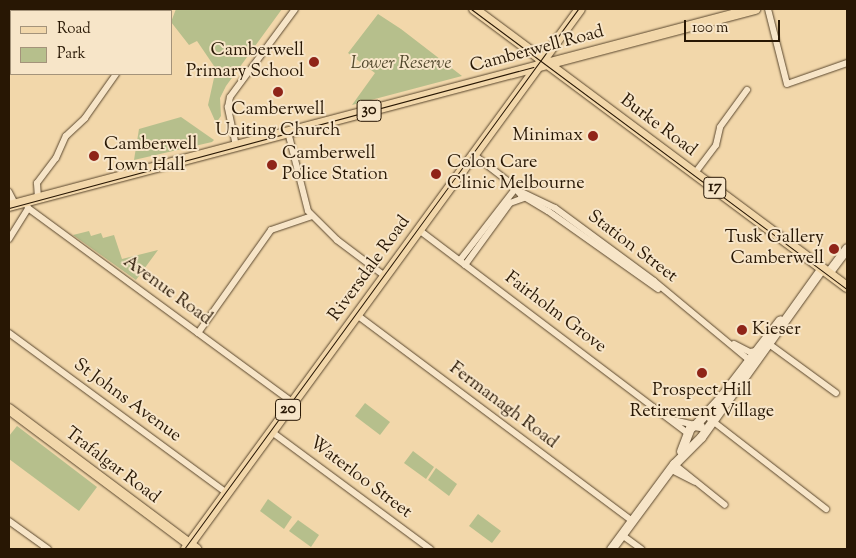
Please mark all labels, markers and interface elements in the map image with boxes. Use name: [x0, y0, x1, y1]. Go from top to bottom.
legend: [10, 10, 172, 75]
scale bar: [686, 10, 782, 42]
text: 100 m: [692, 18, 728, 39]
text: Road: [57, 19, 91, 40]
street label: Camberwell Road: [468, 22, 606, 78]
place label: Camberwell Primary School: [186, 41, 304, 84]
text: Park: [57, 44, 86, 65]
park label: Lower Reserve: [351, 53, 451, 75]
marker: Camberwell Primary School: [308, 56, 320, 68]
marker: Camberwell Uniting Church: [272, 86, 284, 98]
street label: Burke Road: [615, 90, 701, 162]
road number: 30: [356, 98, 382, 124]
place label: Camberwell Uniting Church: [215, 100, 341, 142]
place label: Minimax: [513, 125, 583, 147]
marker: Minimax: [587, 130, 599, 142]
place label: Camberwell Town Hall: [104, 135, 198, 178]
place label: Camberwell Police Station: [282, 144, 388, 186]
marker: Camberwell Town Hall: [88, 150, 100, 162]
place label: Colon Care Clinic Melbourne: [447, 153, 585, 195]
marker: Camberwell Police Station: [266, 159, 278, 171]
marker: Colon Care Clinic Melbourne: [429, 167, 443, 181]
road number: 17: [702, 174, 728, 202]
street label: Station Street: [583, 206, 681, 288]
street label: Riversdale Road: [325, 212, 415, 326]
place label: Tusk Gallery Camberwell: [725, 228, 824, 270]
marker: Tusk Gallery Camberwell: [828, 243, 840, 255]
street label: Avenue Road: [118, 252, 216, 330]
street label: Fairholm Grove: [500, 268, 610, 358]
place label: Kieser: [752, 319, 801, 341]
marker: Kieser: [736, 324, 748, 336]
street label: St Johns Avenue: [69, 355, 185, 447]
street label: Fermanagh Road: [444, 358, 562, 454]
marker: Prospect Hill Retirement Village: [696, 367, 708, 379]
place label: Prospect Hill Retirement Village: [630, 381, 774, 424]
road number: 20: [274, 396, 302, 424]
street label: Trafalgar Road: [60, 423, 164, 509]
street label: Waterloo Street: [304, 432, 416, 524]

